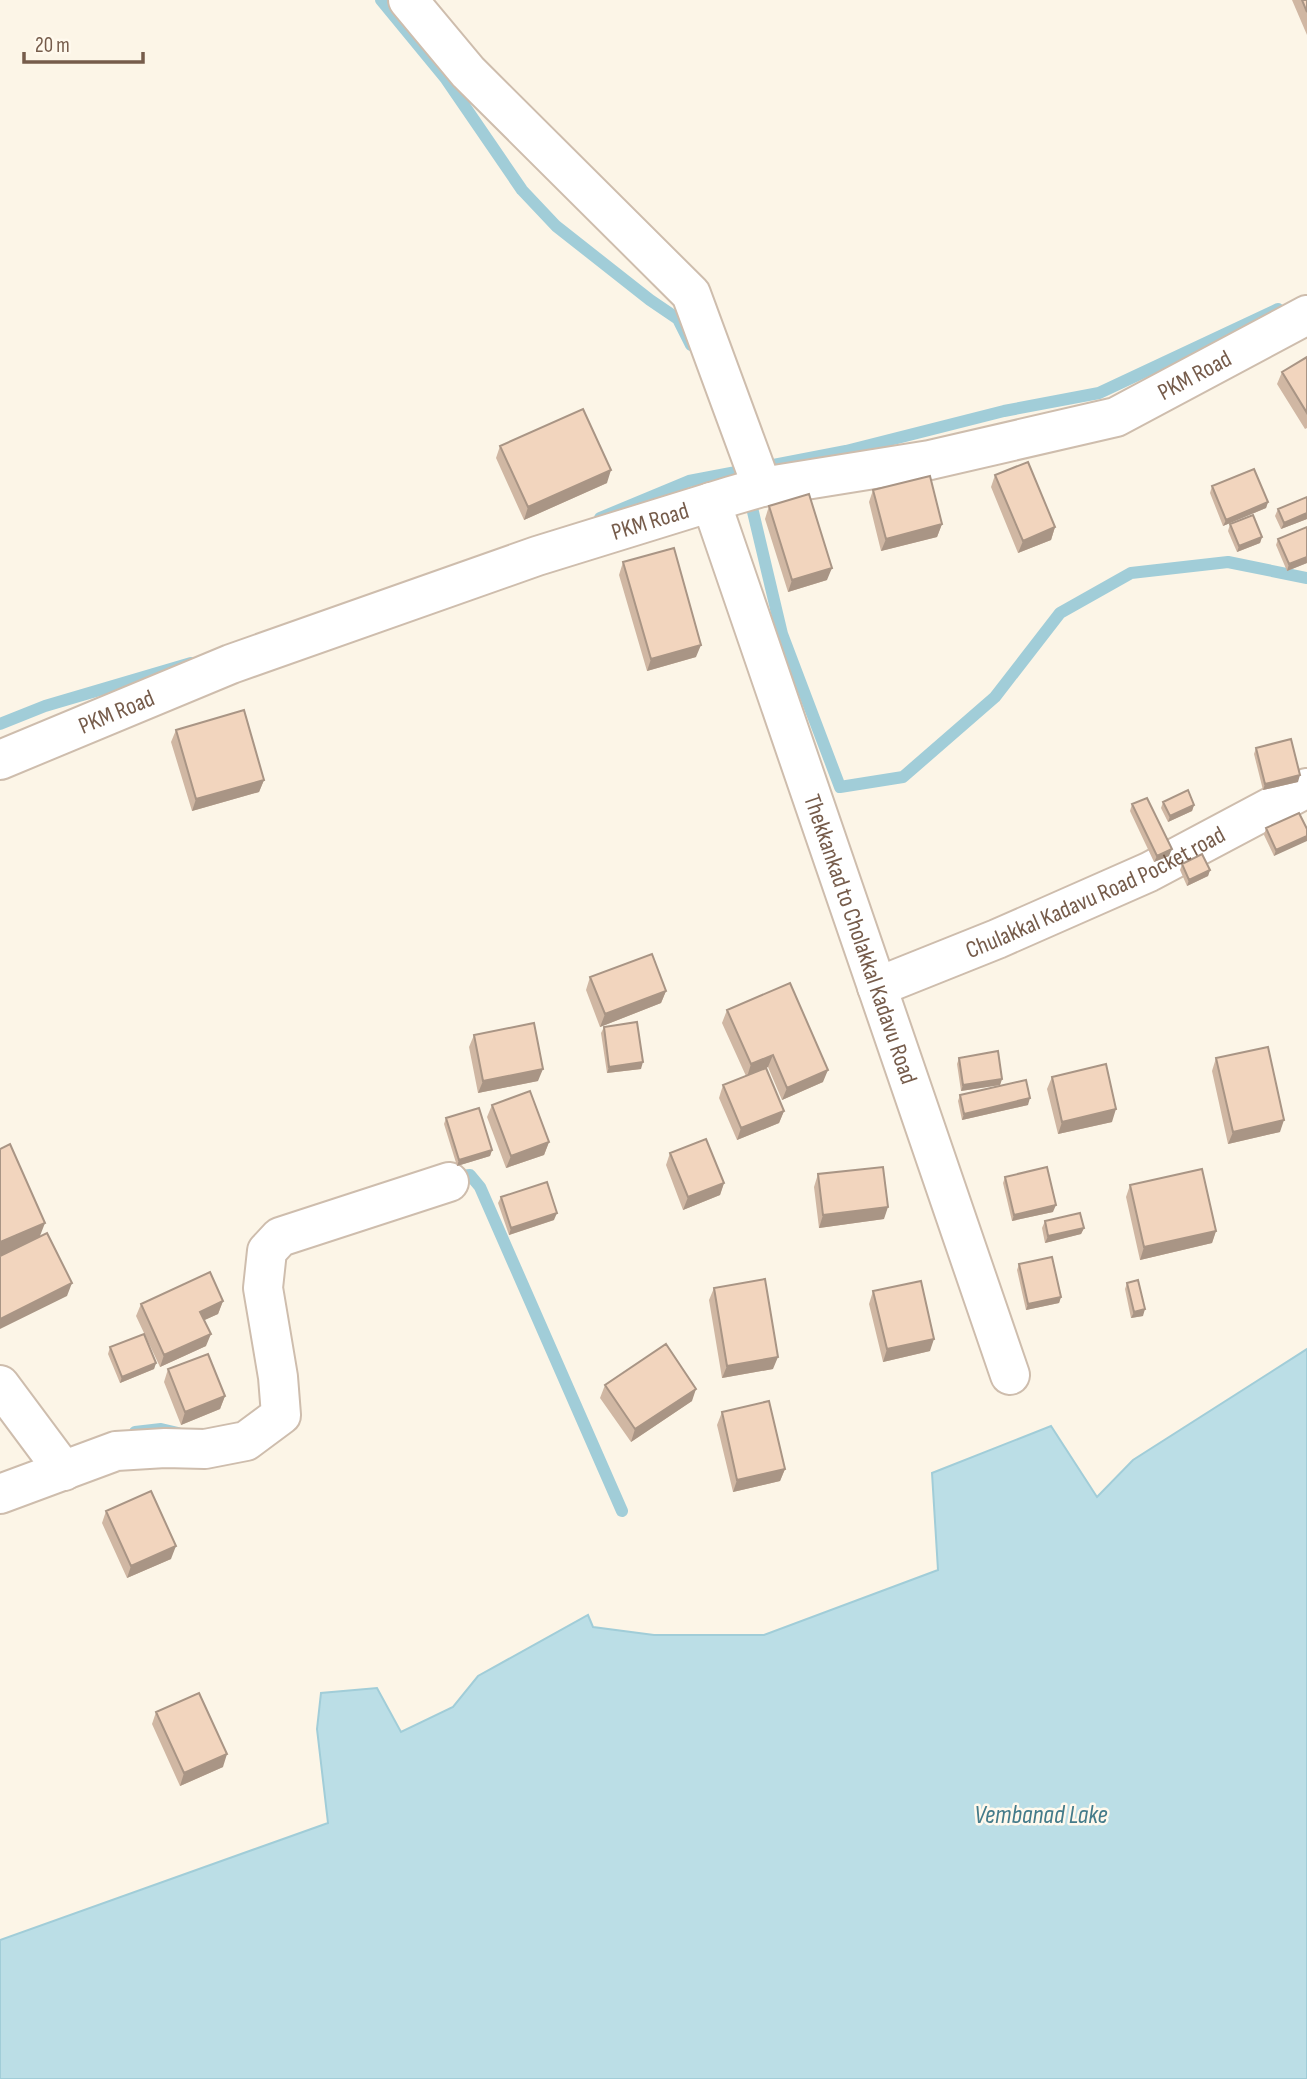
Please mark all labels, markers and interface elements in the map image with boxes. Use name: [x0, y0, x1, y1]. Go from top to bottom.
scale bar: [24, 21, 144, 65]
text: 20 m: [35, 33, 70, 58]
street label: PKM Road: [1153, 344, 1236, 407]
street label: PKM Road: [608, 496, 692, 547]
street label: PKM Road: [74, 684, 159, 741]
street label: Thekkankad to Cholakkal Kadavu Road: [797, 791, 923, 1088]
street label: Chulakkal Kadavu Road Pocket road: [962, 820, 1230, 965]
water label: Vembanad Lake: [974, 1800, 1108, 1831]

